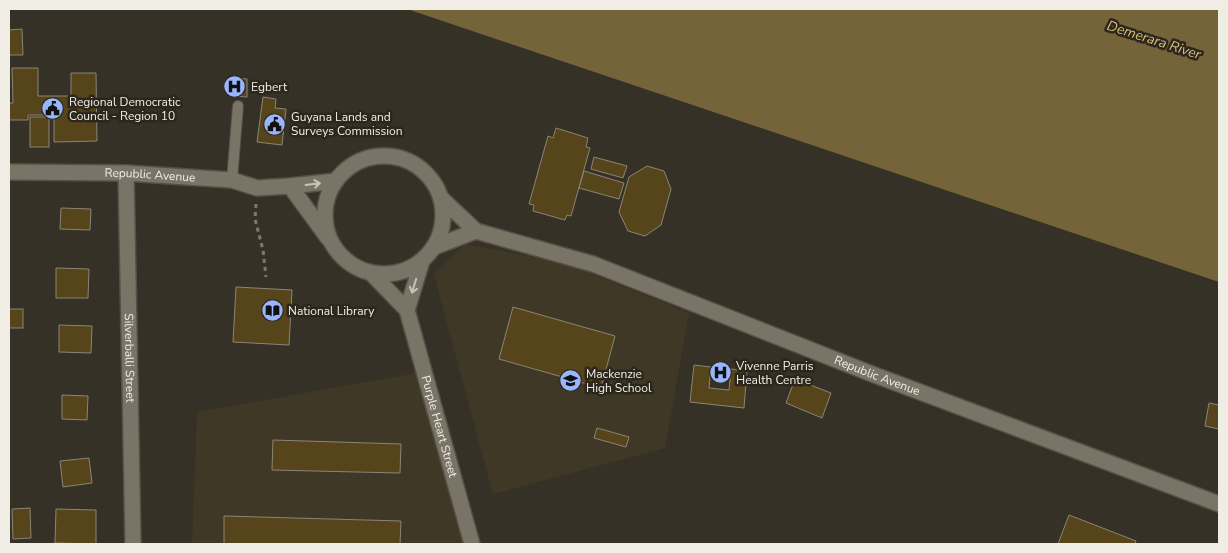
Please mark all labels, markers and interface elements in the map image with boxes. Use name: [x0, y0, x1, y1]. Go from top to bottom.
water label: Demerara River: [1105, 16, 1204, 64]
hospital icon: Egbert: [223, 75, 247, 99]
place label: Egbert: [251, 79, 288, 95]
place label: Regional Democratic Council - Region 10: [69, 94, 181, 124]
public building icon: Regional Democratic Council - Region 10: [41, 97, 65, 121]
place label: Guyana Lands and Surveys Commission: [291, 109, 403, 139]
public building icon: Guyana Lands and Surveys Commission: [263, 112, 287, 136]
street label: Republic Avenue: [104, 165, 196, 186]
one-way arrow: [305, 179, 321, 189]
one-way arrow: [409, 277, 419, 293]
library icon: National Library: [260, 299, 284, 323]
place label: National Library: [288, 303, 375, 319]
street label: Silverballi Street: [121, 313, 138, 404]
street label: Republic Avenue: [832, 352, 922, 399]
place label: Vivenne Parris Health Centre: [735, 358, 814, 388]
hospital icon: Vivenne Parris Health Centre: [708, 361, 732, 385]
place label: Mackenzie High School: [586, 366, 652, 396]
school or university icon: Mackenzie High School: [558, 369, 582, 393]
street label: Purple Heart Street: [418, 374, 461, 480]

